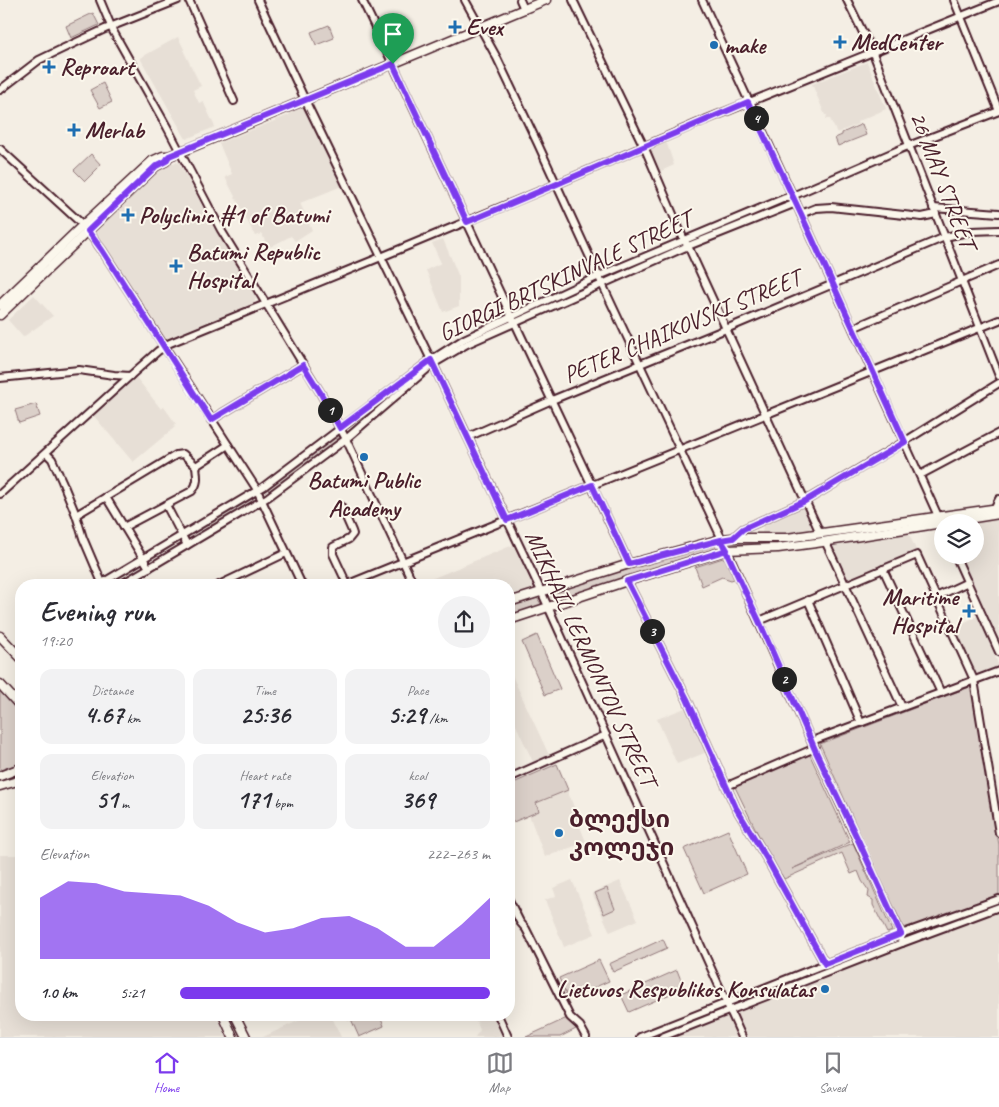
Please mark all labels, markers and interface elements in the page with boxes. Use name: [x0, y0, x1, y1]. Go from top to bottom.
place label: Evex: [466, 12, 506, 42]
pin: [372, 13, 414, 64]
icon: arrive: [379, 20, 407, 48]
marker: Evex: [448, 20, 462, 34]
place label: MedCenter: [851, 27, 944, 57]
place label: make: [724, 30, 767, 60]
marker: MedCenter: [833, 35, 847, 49]
marker: make: [708, 39, 720, 51]
place label: Reproart: [60, 52, 137, 82]
marker: Reproart: [42, 60, 56, 74]
pin: 4: [744, 106, 768, 130]
street label: 26 MAY STREET: [903, 107, 985, 258]
text: 4: [753, 110, 760, 127]
place label: Merlab: [85, 115, 146, 145]
marker: Merlab: [67, 123, 81, 137]
place label: Polyclinic #1 of Batumi: [139, 200, 332, 230]
street label: GIORGI BRTSKINVALE STREET: [434, 202, 702, 348]
marker: Polyclinic #1 of Batumi: [121, 208, 135, 222]
place label: Batumi Republic Hospital: [187, 237, 321, 295]
marker: Batumi Republic Hospital: [169, 259, 183, 273]
street label: PETER CHAIKOVSKI STREET: [559, 260, 810, 390]
pin: 1: [318, 398, 342, 422]
text: 1: [327, 402, 334, 419]
marker: Batumi Public Academy: [358, 451, 370, 463]
place label: Batumi Public Academy: [308, 465, 422, 523]
map controls: [934, 514, 984, 564]
button: layers: [934, 514, 984, 564]
street label: MIKHAIL LERMONTOV STREET: [519, 525, 666, 796]
place label: Maritime Hospital: [882, 582, 963, 640]
text: Evening run: [40, 594, 155, 629]
button: share: [438, 596, 490, 648]
marker: Maritime Hospital: [962, 604, 976, 618]
pin: 3: [640, 618, 664, 644]
text: 3: [649, 623, 656, 640]
text: 19:20: [40, 631, 72, 651]
pin: 2: [772, 666, 796, 692]
text: 2: [781, 671, 788, 688]
text: Distance: [91, 682, 133, 699]
text: Time: [254, 682, 276, 699]
text: Pace: [407, 682, 428, 699]
text: 4.67: [84, 699, 123, 731]
text: 25:36: [240, 699, 290, 731]
text: 5:29: [388, 699, 426, 731]
text: km: [123, 710, 140, 727]
text: /km: [426, 710, 448, 727]
text: Elevation: [91, 767, 134, 784]
text: Heart rate: [239, 767, 291, 784]
text: kcal: [408, 767, 427, 784]
text: 51: [96, 784, 118, 816]
text: 171: [237, 784, 271, 816]
text: 369: [401, 784, 435, 816]
text: m: [118, 795, 129, 812]
text: bpm: [271, 795, 293, 812]
place label: ბლექსი კოლეჯი: [569, 804, 674, 862]
marker: ბლექსი კოლეჯი: [553, 827, 565, 839]
text: Elevation: [40, 844, 89, 864]
text: 222–263 m: [427, 844, 490, 864]
place label: Lietuvos Respublikos Konsulatas: [557, 974, 818, 1004]
text: 1.0 km: [40, 983, 77, 1003]
text: 5:21: [120, 983, 145, 1003]
marker: Lietuvos Respublikos Konsulatas: [819, 983, 831, 995]
tab: Home: [153, 1049, 181, 1096]
tab: Map: [486, 1049, 514, 1096]
tab: Saved: [819, 1049, 847, 1096]

